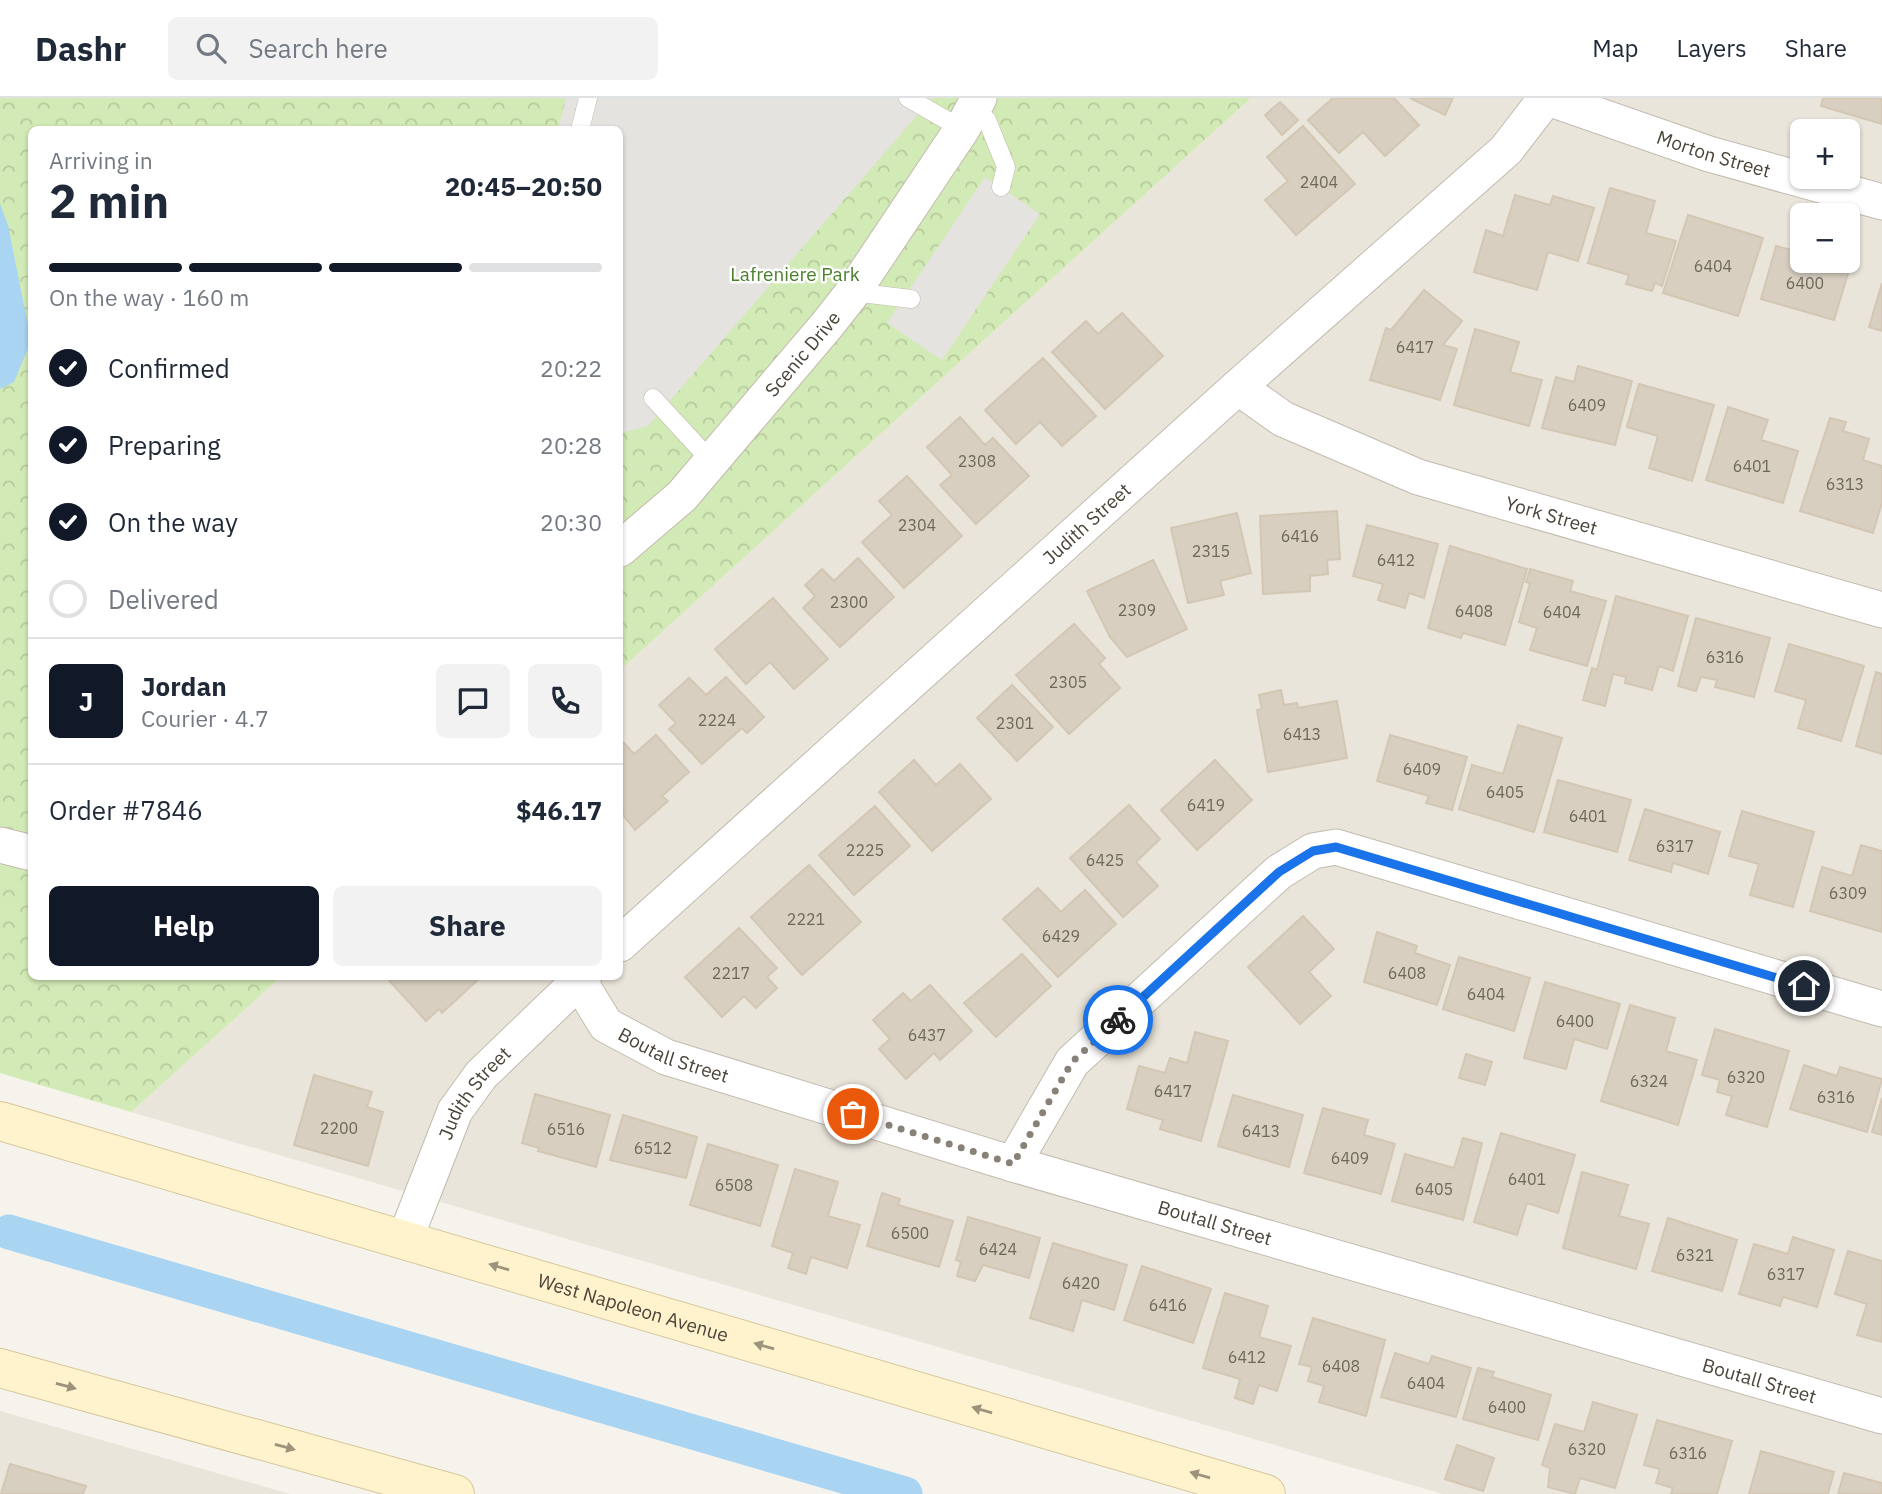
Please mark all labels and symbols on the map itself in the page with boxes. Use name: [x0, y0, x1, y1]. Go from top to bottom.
street label: Morton Street: [1654, 125, 1773, 183]
house number: 2404: [1300, 172, 1338, 192]
house number: 6404: [1694, 256, 1732, 276]
park label: Lafreniere Park: [730, 262, 860, 286]
house number: 6400: [1786, 273, 1824, 293]
street label: Scenic Drive: [760, 306, 845, 401]
house number: 6417: [1396, 337, 1434, 357]
house number: 6409: [1568, 395, 1606, 415]
house number: 2308: [958, 451, 996, 471]
house number: 6401: [1733, 456, 1771, 476]
house number: 6313: [1826, 474, 1864, 494]
street label: Judith Street: [1037, 478, 1136, 569]
street label: York Street: [1503, 491, 1600, 540]
house number: 2304: [898, 515, 936, 535]
house number: 6416: [1281, 526, 1319, 546]
house number: 2315: [1192, 541, 1230, 561]
house number: 6412: [1377, 550, 1415, 570]
house number: 2300: [830, 592, 868, 612]
house number: 2309: [1118, 600, 1156, 620]
house number: 6408: [1455, 601, 1493, 621]
house number: 6404: [1543, 602, 1581, 622]
house number: 6316: [1706, 647, 1744, 667]
house number: 2305: [1049, 672, 1087, 692]
house number: 2224: [698, 710, 736, 730]
house number: 2301: [996, 713, 1034, 733]
house number: 6413: [1283, 724, 1321, 744]
house number: 6409: [1403, 759, 1441, 779]
house number: 6405: [1486, 782, 1524, 802]
house number: 6419: [1187, 795, 1225, 815]
house number: 6401: [1569, 806, 1607, 826]
house number: 6317: [1656, 836, 1694, 856]
house number: 2225: [846, 840, 884, 860]
house number: 6425: [1086, 850, 1124, 870]
house number: 6309: [1829, 883, 1867, 903]
house number: 2221: [787, 909, 825, 929]
house number: 6429: [1042, 926, 1080, 946]
pin: [1774, 956, 1834, 1016]
house number: 2217: [712, 963, 750, 983]
house number: 6408: [1388, 963, 1426, 983]
house number: 6404: [1467, 984, 1505, 1004]
courier: [1083, 985, 1153, 1055]
house number: 6400: [1556, 1011, 1594, 1031]
street label: Boutall Street: [614, 1022, 732, 1088]
house number: 6437: [908, 1025, 946, 1045]
street label: Judith Street: [433, 1041, 516, 1143]
house number: 6320: [1727, 1067, 1765, 1087]
house number: 6324: [1630, 1071, 1668, 1091]
house number: 6417: [1154, 1081, 1192, 1101]
pin: [823, 1084, 883, 1144]
house number: 6316: [1817, 1087, 1855, 1107]
house number: 2200: [320, 1118, 358, 1138]
house number: 6516: [547, 1119, 585, 1139]
house number: 6413: [1242, 1121, 1280, 1141]
house number: 6512: [634, 1138, 672, 1158]
house number: 6409: [1331, 1148, 1369, 1168]
house number: 6401: [1508, 1169, 1546, 1189]
house number: 6508: [715, 1175, 753, 1195]
house number: 6405: [1415, 1179, 1453, 1199]
street label: Boutall Street: [1155, 1195, 1275, 1250]
house number: 6500: [891, 1223, 929, 1243]
house number: 6424: [979, 1239, 1017, 1259]
house number: 6321: [1676, 1245, 1714, 1265]
one-way arrow: [488, 1262, 509, 1272]
house number: 6317: [1767, 1264, 1805, 1284]
street label: West Napoleon Avenue: [535, 1268, 731, 1347]
house number: 6420: [1062, 1273, 1100, 1293]
house number: 6416: [1149, 1295, 1187, 1315]
one-way arrow: [753, 1340, 774, 1350]
house number: 6412: [1228, 1347, 1266, 1367]
street label: Boutall Street: [1700, 1353, 1819, 1408]
house number: 6408: [1322, 1356, 1360, 1376]
house number: 6404: [1407, 1373, 1445, 1393]
one-way arrow: [56, 1382, 77, 1392]
house number: 6400: [1488, 1397, 1526, 1417]
one-way arrow: [971, 1405, 992, 1415]
house number: 6320: [1568, 1439, 1606, 1459]
one-way arrow: [274, 1442, 296, 1453]
house number: 6316: [1669, 1443, 1707, 1463]
one-way arrow: [1190, 1469, 1211, 1479]

